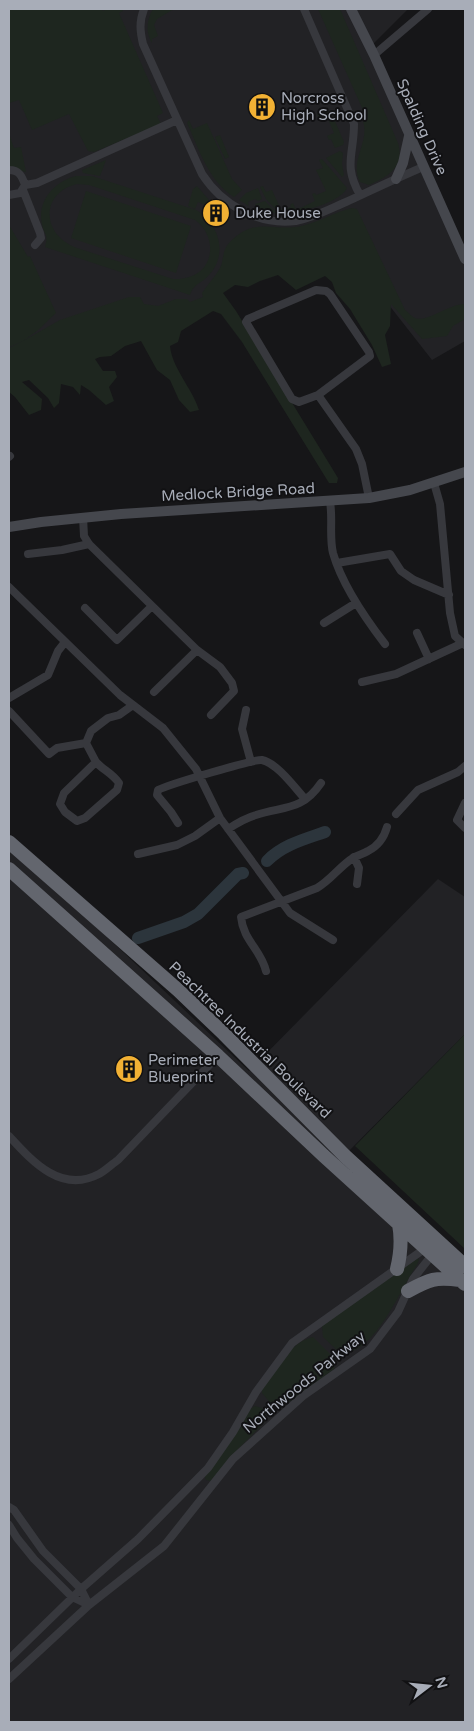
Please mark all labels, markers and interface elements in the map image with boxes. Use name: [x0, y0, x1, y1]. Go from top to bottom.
street label: Spalding Drive: [393, 76, 451, 178]
place label: Norcross High School: [281, 89, 367, 124]
building icon: Norcross High School: [247, 92, 277, 122]
building icon: Duke House: [201, 198, 231, 228]
place label: Duke House: [235, 204, 321, 222]
street label: Medlock Bridge Road: [161, 479, 315, 505]
street label: Peachtree Industrial Boulevard: [165, 958, 335, 1122]
place label: Perimeter Blueprint: [148, 1051, 218, 1086]
building icon: Perimeter Blueprint: [114, 1054, 144, 1084]
street label: Northwoods Parkway: [239, 1327, 369, 1437]
north arrow: [404, 1661, 454, 1711]
text: N: [431, 1675, 451, 1690]

